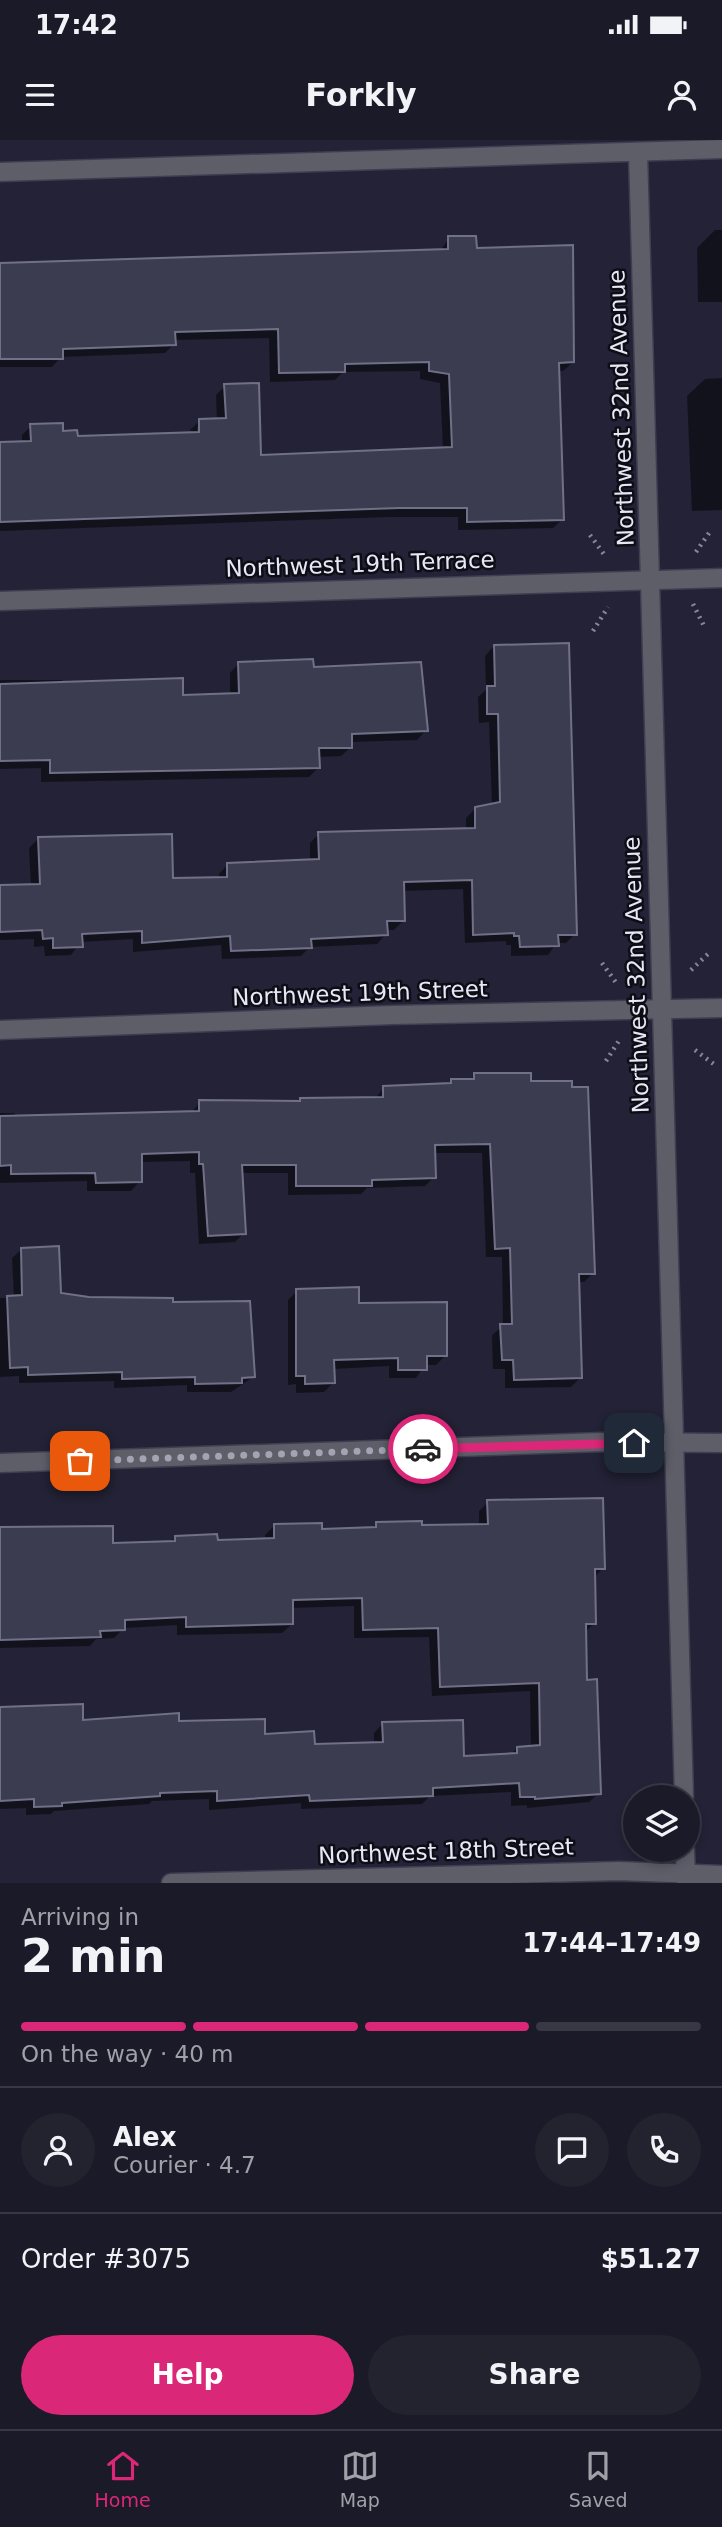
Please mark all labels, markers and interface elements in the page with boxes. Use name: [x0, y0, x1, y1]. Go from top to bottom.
text: 17:42: [35, 10, 118, 40]
icon: menu: [21, 76, 59, 114]
text: Forkly: [305, 76, 417, 114]
icon: person: [663, 76, 701, 114]
street label: Northwest 32nd Avenue: [603, 269, 639, 547]
street label: Northwest 19th Terrace: [225, 546, 495, 582]
street label: Northwest 32nd Avenue: [618, 836, 654, 1114]
street label: Northwest 19th Street: [232, 976, 488, 1010]
pin: [604, 1413, 664, 1473]
courier: [388, 1414, 458, 1484]
icon: home: [615, 1424, 653, 1462]
icon: car: [404, 1430, 442, 1468]
pin: [50, 1431, 110, 1491]
icon: bag: [61, 1442, 99, 1480]
map controls: [623, 1785, 700, 1862]
button: layers: [623, 1785, 700, 1862]
street label: Northwest 18th Street: [318, 1834, 574, 1868]
text: Arriving in: [21, 1904, 139, 1930]
text: 17:44–17:49: [522, 1928, 701, 1958]
text: 2 min: [21, 1929, 165, 1983]
text: On the way · 40 m: [21, 2041, 233, 2067]
button: person: [21, 2113, 95, 2187]
button: chat: [535, 2113, 609, 2187]
button: phone: [627, 2113, 701, 2187]
text: Alex: [113, 2122, 176, 2152]
text: Courier · 4.7: [113, 2152, 256, 2178]
text: Order #3075: [21, 2244, 191, 2274]
text: $51.27: [601, 2244, 701, 2274]
button: Help: [21, 2335, 354, 2415]
button: Share: [368, 2335, 701, 2415]
tab: Home: [95, 2447, 151, 2511]
tab: Map: [340, 2447, 380, 2511]
tab: Saved: [569, 2447, 627, 2511]

